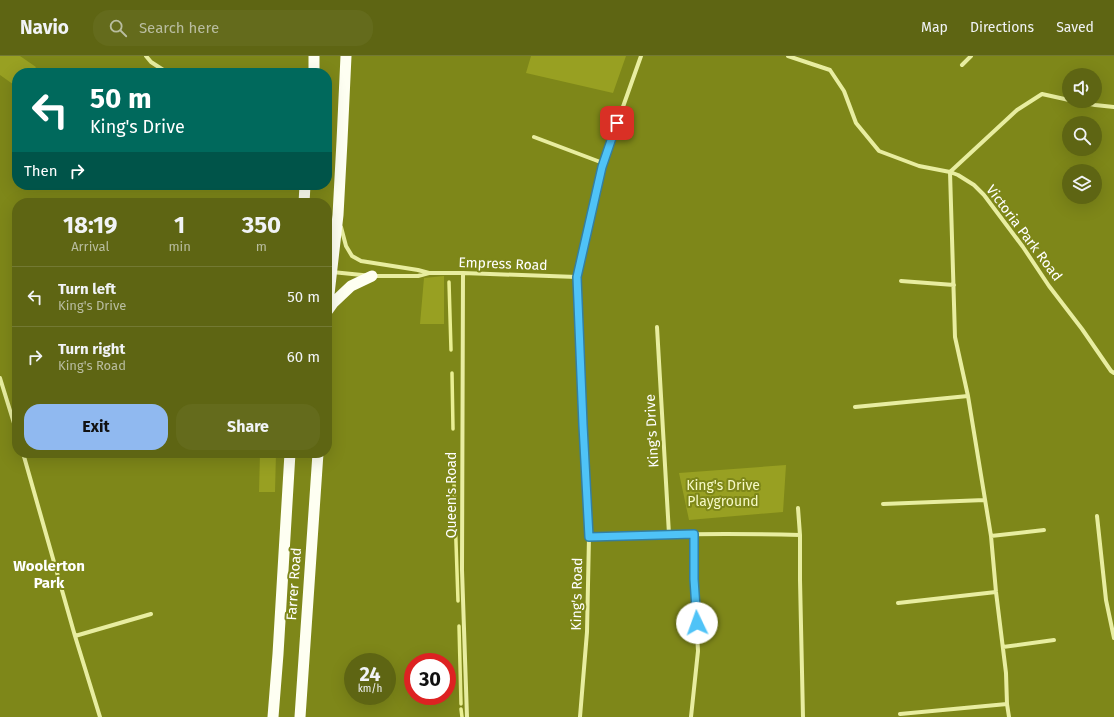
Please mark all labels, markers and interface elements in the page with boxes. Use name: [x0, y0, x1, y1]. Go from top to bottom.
search box: [93, 10, 373, 46]
text: Navio: [20, 16, 69, 39]
icon: search: [107, 17, 129, 39]
text: Search here: [139, 19, 219, 37]
text: Map: [921, 19, 948, 36]
text: Directions: [970, 19, 1034, 36]
text: Saved: [1056, 19, 1094, 36]
map controls: [1062, 68, 1102, 204]
button: sound: [1062, 68, 1102, 108]
text: 50 m: [90, 82, 152, 115]
icon: left: [24, 84, 76, 136]
pin: [600, 106, 634, 140]
icon: arrive: [606, 112, 628, 134]
text: King's Drive: [90, 116, 185, 138]
button: search: [1062, 116, 1102, 156]
icon: right: [66, 160, 88, 182]
text: Then: [24, 162, 58, 180]
button: layers: [1062, 164, 1102, 204]
street label: Victoria Park Road: [982, 182, 1066, 284]
text: 18:19: [63, 211, 118, 239]
text: 1: [174, 211, 185, 239]
text: 350: [242, 211, 281, 239]
text: Arrival: [71, 239, 109, 254]
text: min: [168, 239, 191, 254]
text: m: [256, 239, 267, 254]
street label: Empress Road: [458, 254, 548, 274]
text: Turn left: [58, 280, 116, 298]
icon: left: [24, 286, 46, 308]
text: 50 m: [287, 288, 320, 306]
text: King's Drive: [58, 298, 126, 313]
text: Turn right: [58, 340, 125, 358]
icon: right: [24, 346, 46, 368]
text: 60 m: [287, 348, 320, 366]
text: King's Road: [58, 358, 126, 373]
street label: King's Drive: [642, 394, 662, 468]
button: Exit: [24, 404, 168, 450]
button: Share: [176, 404, 320, 450]
street label: Queen's Road: [443, 452, 460, 538]
park label: King's Drive Playground: [686, 477, 760, 510]
street label: Farrer Road: [283, 547, 305, 621]
district label: Woolerton Park: [13, 557, 85, 592]
street label: King's Road: [568, 557, 586, 631]
position arrow: [676, 602, 718, 644]
speed limit sign: 30: [404, 653, 456, 705]
text: 24: [359, 662, 381, 686]
text: km/h: [358, 683, 382, 695]

